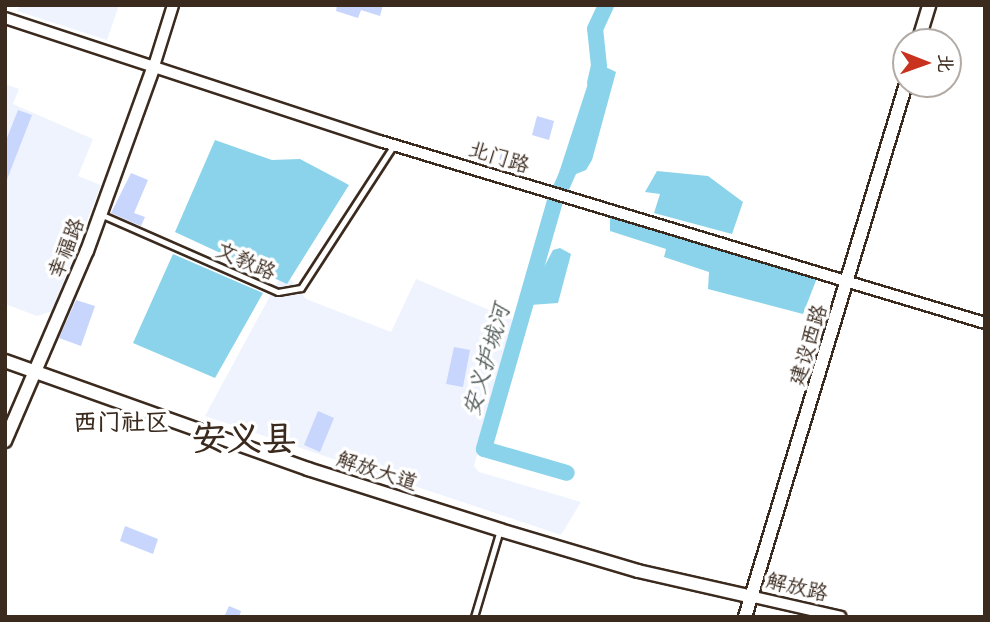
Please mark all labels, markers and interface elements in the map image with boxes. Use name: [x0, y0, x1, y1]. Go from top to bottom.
north arrow: [892, 28, 962, 98]
text: 北: [933, 54, 959, 73]
street label: 北门路: [465, 136, 533, 178]
street label: 幸福路: [43, 214, 89, 282]
street label: 文教路: [212, 237, 280, 285]
water label: 安义护城河: [457, 301, 515, 419]
street label: 建设西路: [784, 301, 832, 389]
district label: 西门社区: [73, 408, 169, 436]
district label: 安义县: [192, 417, 296, 459]
street label: 解放大道: [333, 446, 421, 496]
street label: 解放路: [763, 568, 831, 606]

